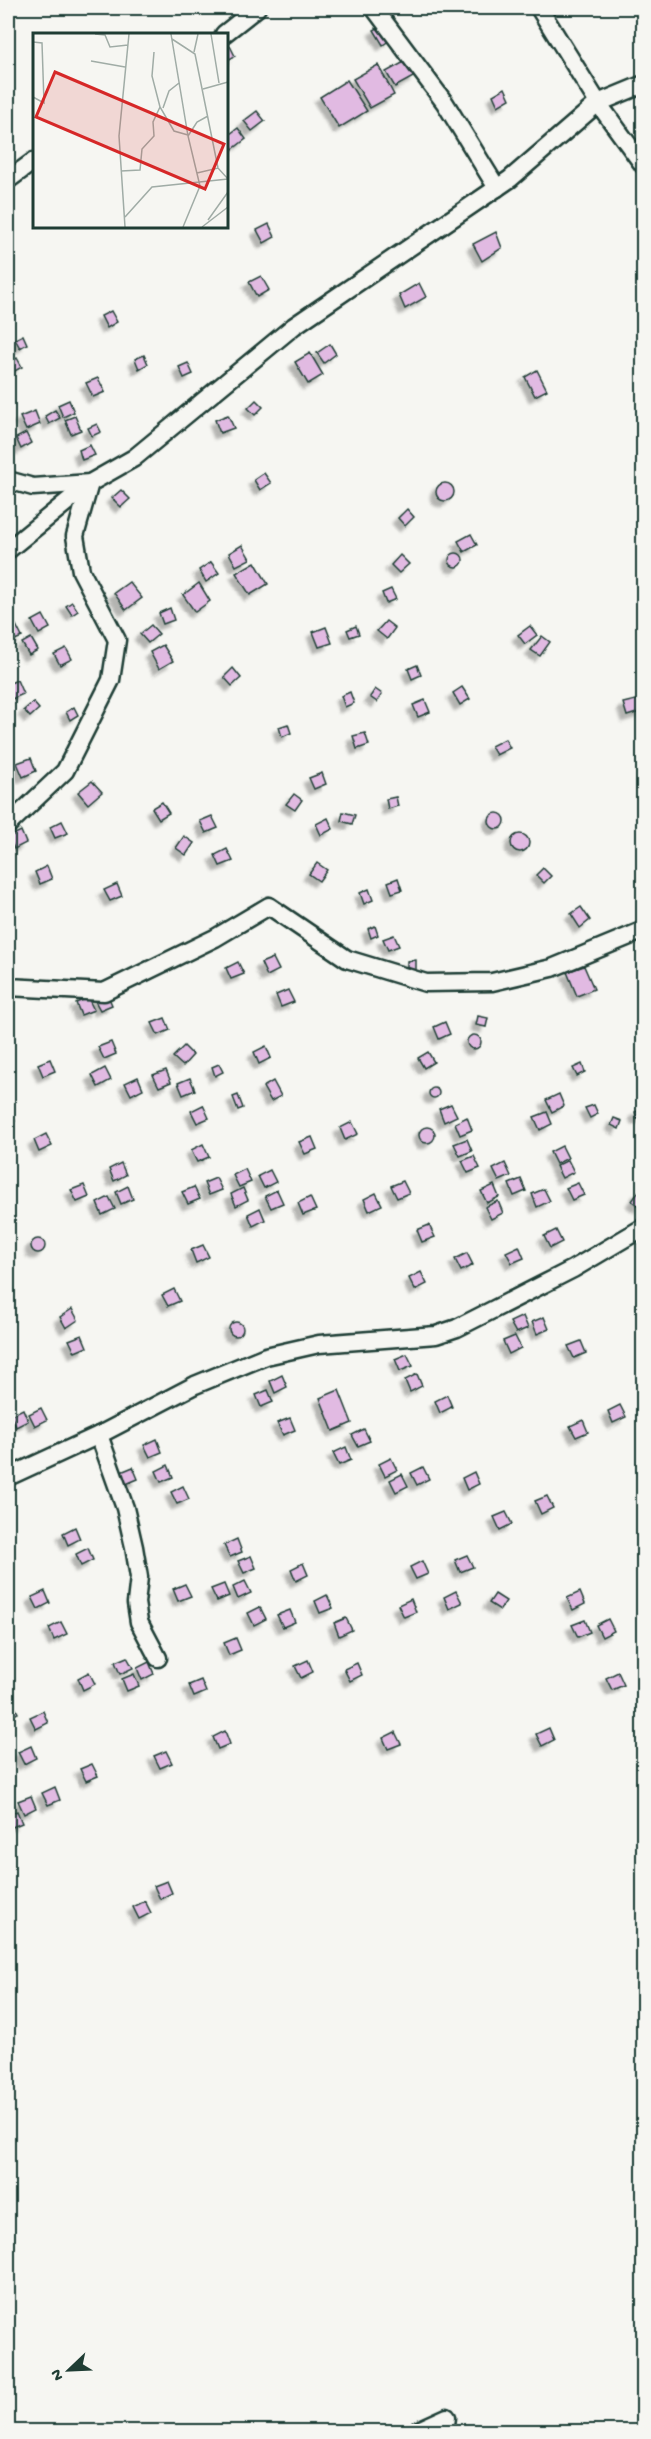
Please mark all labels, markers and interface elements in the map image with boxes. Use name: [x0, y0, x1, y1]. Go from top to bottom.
inset map: [33, 33, 228, 228]
north arrow: [39, 2340, 99, 2400]
text: N: [47, 2365, 69, 2383]

